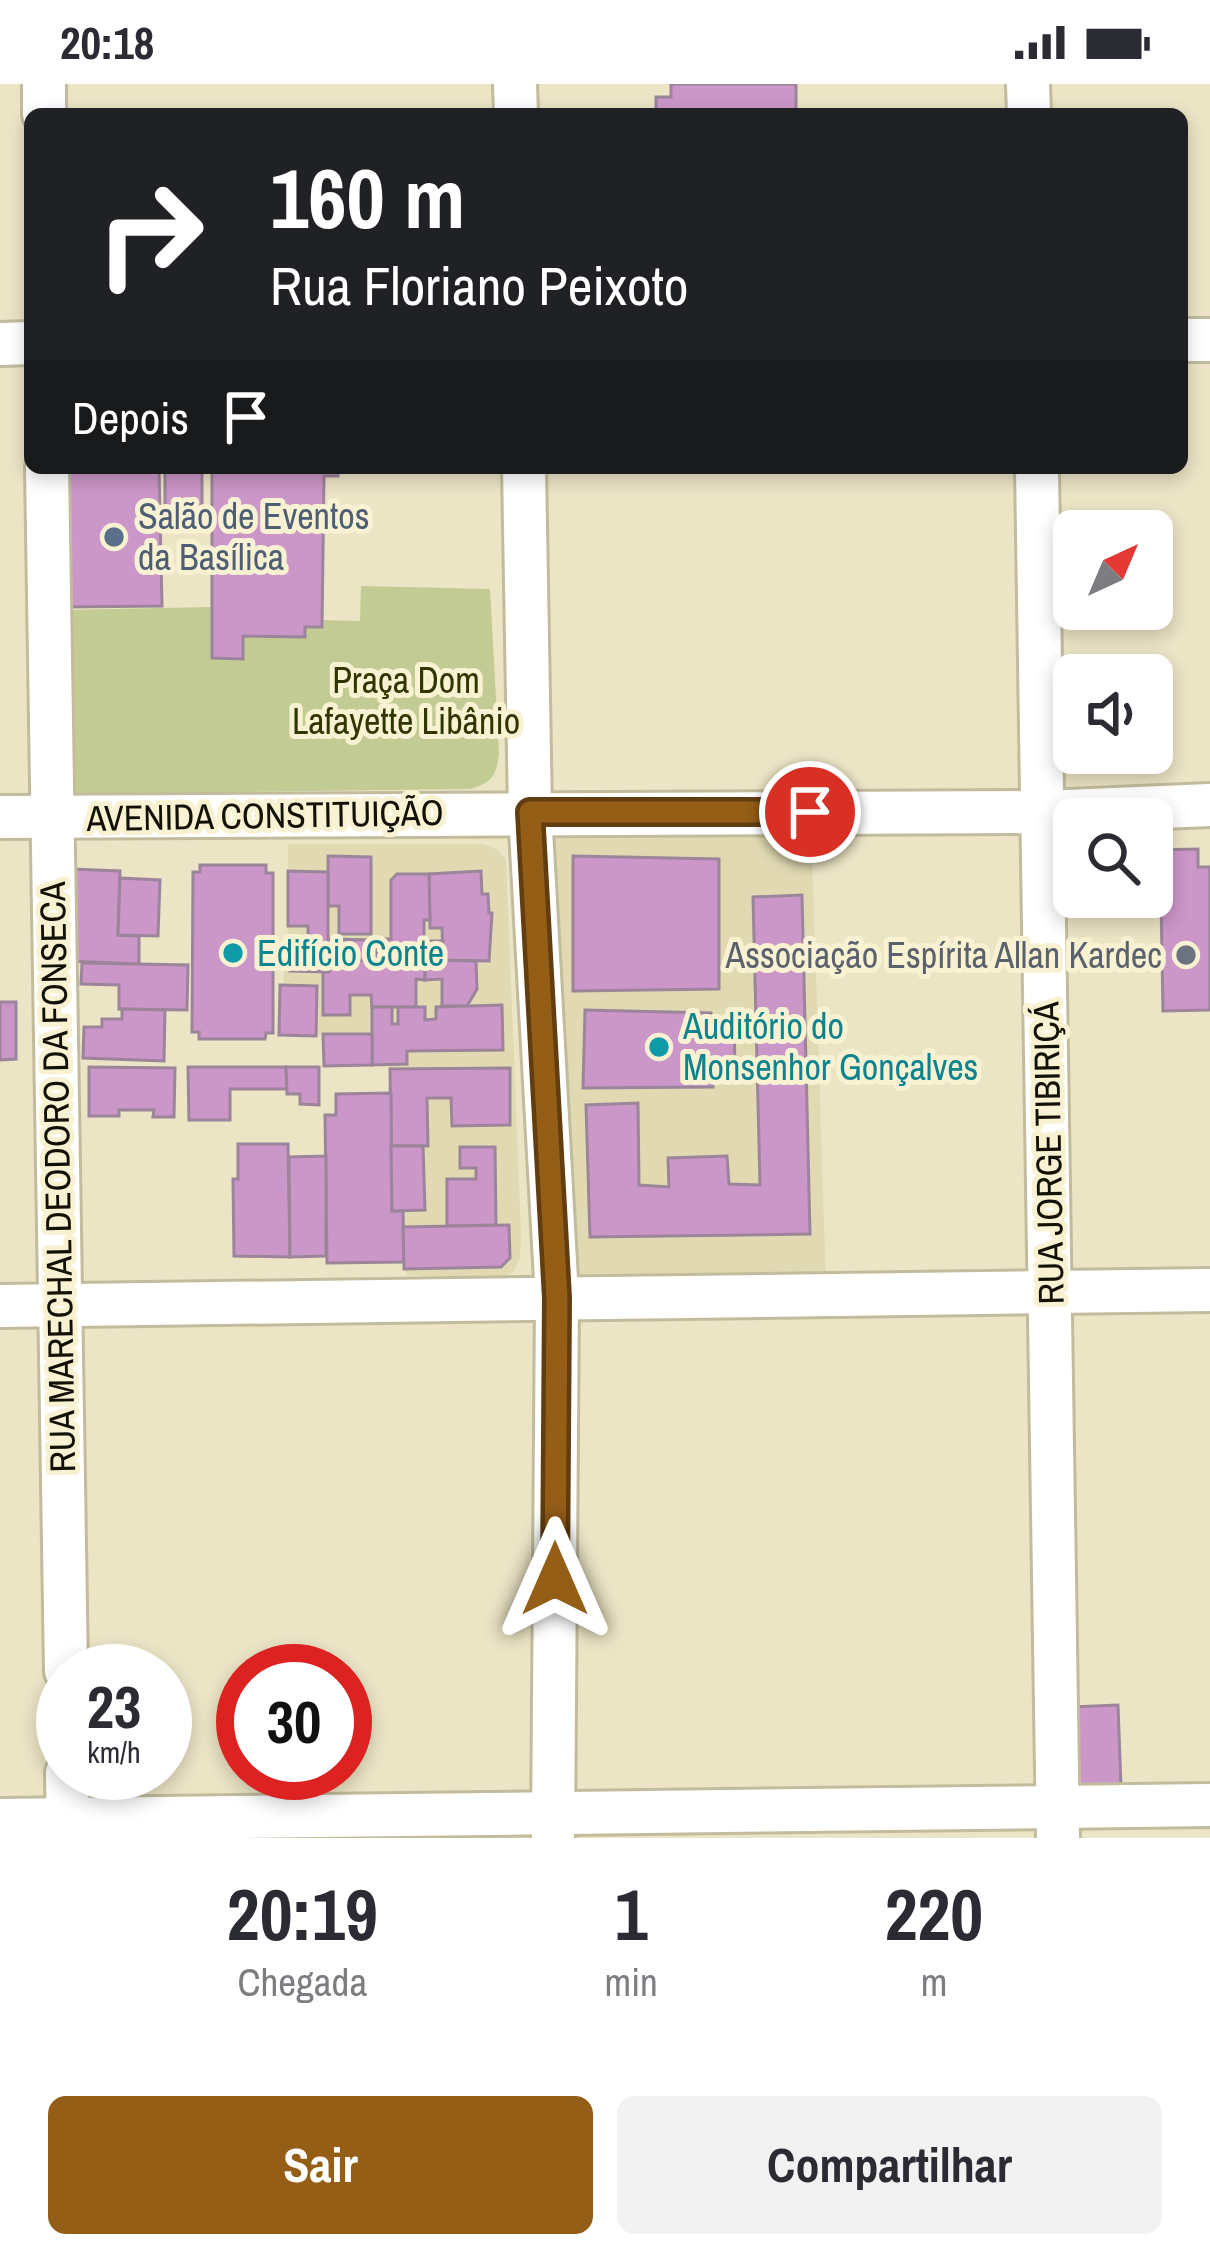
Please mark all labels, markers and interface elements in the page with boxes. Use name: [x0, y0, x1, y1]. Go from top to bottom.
text: 20:18: [60, 12, 154, 73]
text: 160 m: [270, 141, 465, 254]
icon: right: [72, 156, 228, 312]
text: Rua Floriano Peixoto: [270, 249, 688, 322]
icon: arrive: [213, 384, 279, 450]
text: Depois: [72, 387, 189, 448]
place label: Salão de Eventos da Basílica: [138, 492, 369, 581]
north arrow: [1053, 510, 1173, 630]
map controls: [1053, 510, 1173, 918]
marker: Salão de Eventos da Basílica: [101, 524, 127, 550]
button: sound: [1053, 654, 1173, 774]
park label: Praça Dom Lafayette Libânio: [292, 656, 520, 745]
pin: [759, 761, 861, 863]
icon: arrive: [777, 779, 843, 845]
street label: AVENIDA CONSTITUIÇÃO: [85, 788, 444, 842]
button: search: [1053, 798, 1173, 918]
street label: RUA MARECHAL DEODORO DA FONSECA: [28, 881, 86, 1473]
place label: Edifício Conte: [257, 929, 444, 977]
place label: Associação Espírita Allan Kardec: [724, 931, 1162, 979]
marker: Edifício Conte: [220, 940, 246, 966]
marker: Associação Espírita Allan Kardec: [1173, 942, 1199, 968]
street label: RUA JORGE TIBIRIÇÁ: [1021, 1001, 1075, 1305]
place label: Auditório do Monsenhor Gonçalves: [682, 1002, 978, 1091]
marker: Auditório do Monsenhor Gonçalves: [646, 1034, 672, 1060]
position arrow: [492, 1516, 618, 1642]
speed limit sign: 30: [216, 1644, 372, 1800]
text: 23: [87, 1666, 141, 1747]
text: km/h: [87, 1732, 141, 1772]
text: 20:19: [227, 1865, 378, 1962]
text: 1: [615, 1865, 648, 1962]
text: 220: [885, 1865, 983, 1962]
text: Chegada: [237, 1956, 367, 2008]
text: min: [605, 1956, 658, 2008]
text: m: [921, 1956, 947, 2008]
button: Sair: [48, 2096, 593, 2234]
button: Compartilhar: [617, 2096, 1162, 2234]

